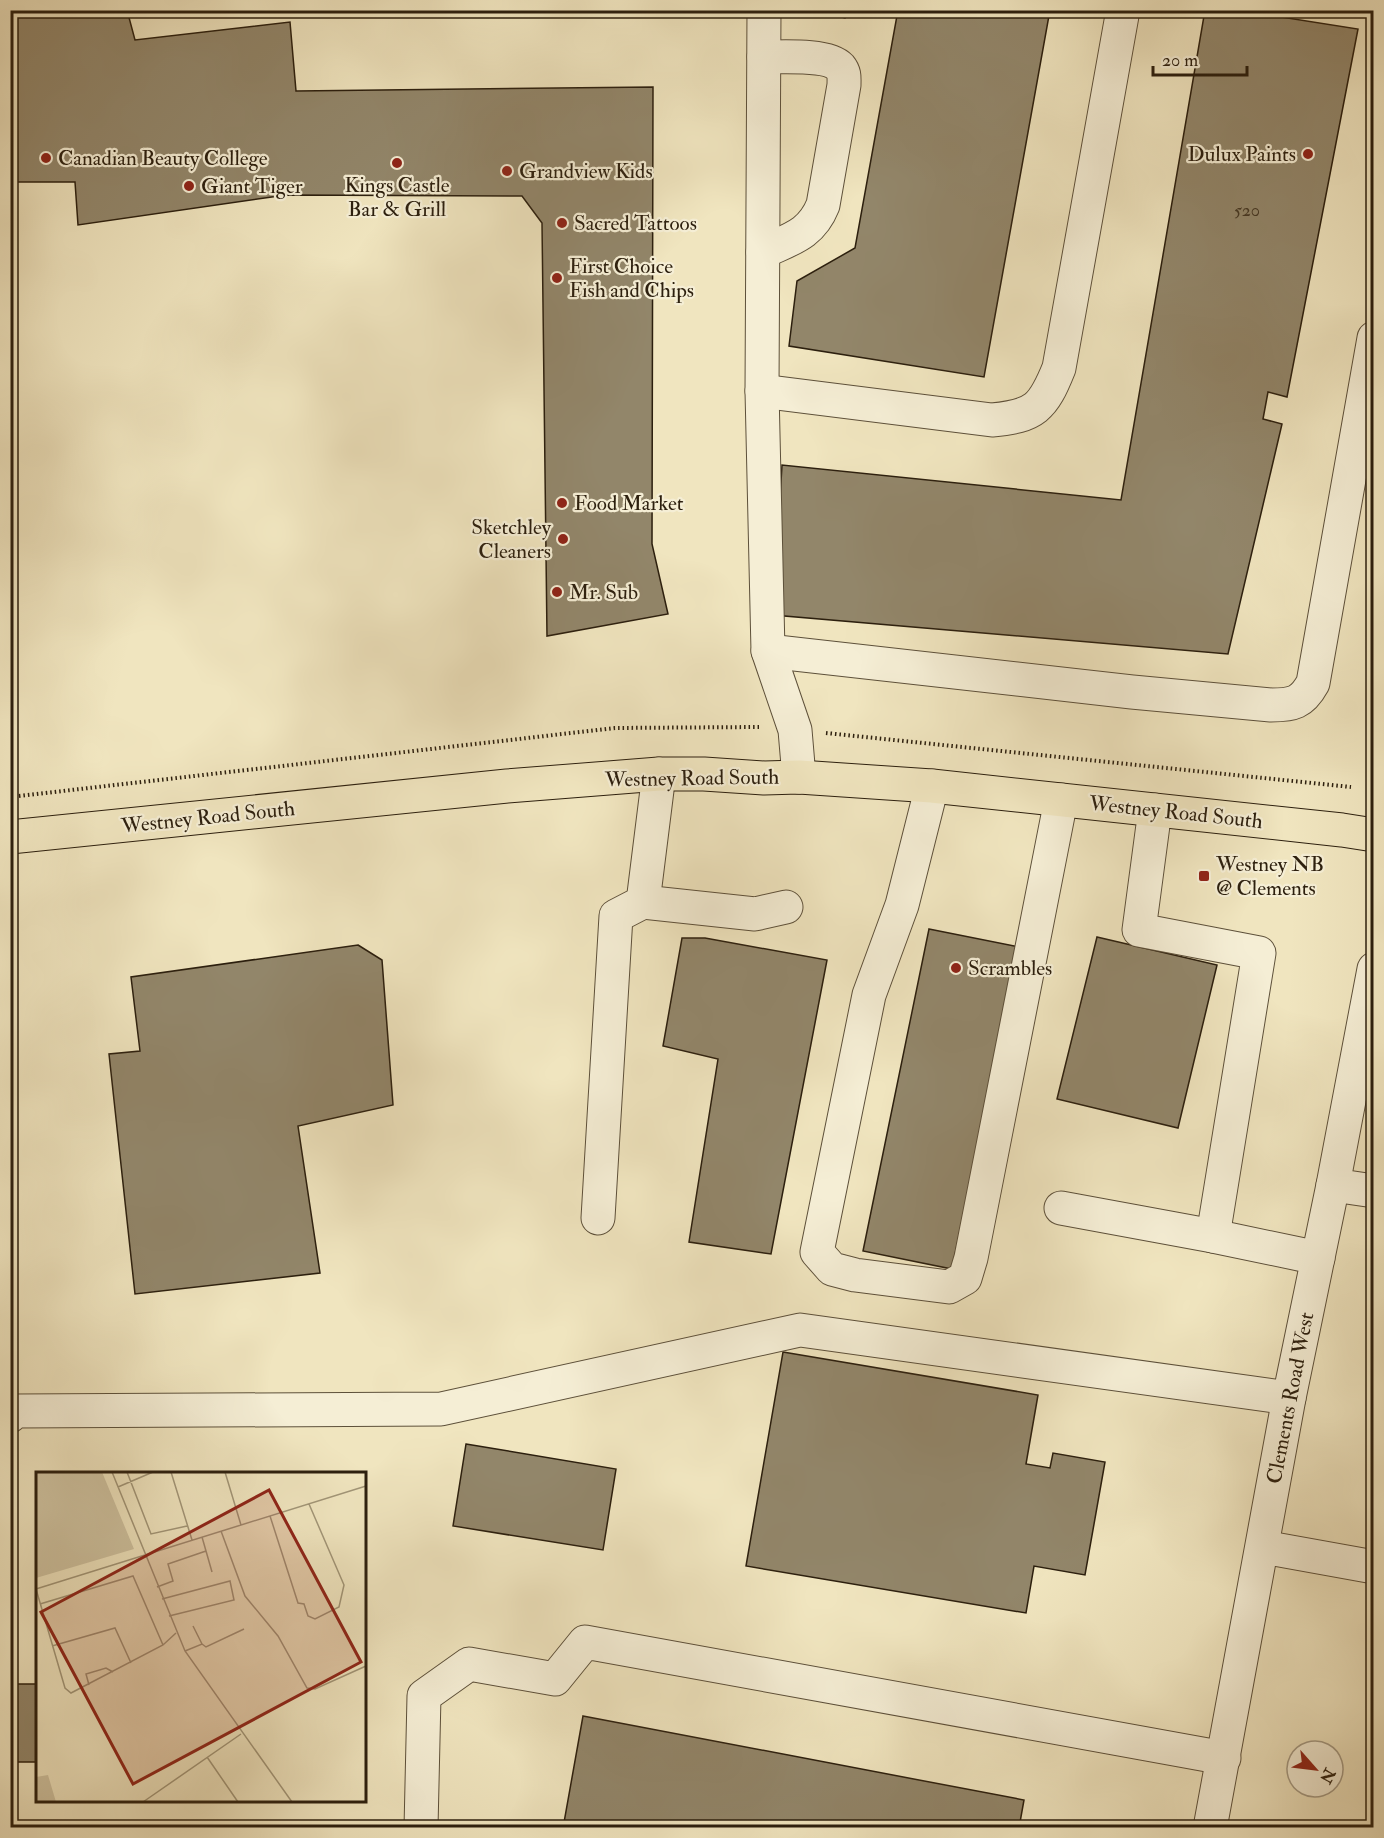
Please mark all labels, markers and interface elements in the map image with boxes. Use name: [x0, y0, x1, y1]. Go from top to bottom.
scale bar: [1153, 39, 1248, 77]
text: 20 m: [1162, 49, 1198, 72]
place label: Dulux Paints: [1187, 141, 1296, 168]
place label: Canadian Beauty College: [58, 145, 268, 172]
marker: Dulux Paints: [1301, 147, 1315, 161]
marker: Canadian Beauty College: [39, 151, 53, 165]
marker: Kings Castle Bar & Grill: [390, 156, 404, 170]
place label: Grandview Kids: [519, 158, 653, 185]
marker: Grandview Kids: [500, 164, 514, 178]
place label: Kings Castle Bar & Grill: [344, 172, 450, 223]
place label: Giant Tiger: [201, 173, 303, 200]
marker: Giant Tiger: [182, 179, 196, 193]
house number: 520: [1234, 199, 1260, 222]
place label: Sacred Tattoos: [574, 210, 697, 237]
marker: Sacred Tattoos: [555, 216, 569, 230]
place label: First Choice Fish and Chips: [569, 253, 694, 304]
marker: First Choice Fish and Chips: [550, 271, 564, 285]
place label: Food Market: [574, 490, 684, 517]
marker: Food Market: [555, 496, 569, 510]
place label: Sketchley Cleaners: [471, 514, 552, 565]
marker: Sketchley Cleaners: [556, 532, 570, 546]
place label: Mr. Sub: [569, 579, 638, 606]
marker: Mr. Sub: [550, 585, 564, 599]
street label: Westney Road South: [604, 763, 779, 794]
street label: Westney Road South: [1087, 790, 1264, 835]
street label: Westney Road South: [119, 795, 296, 840]
place label: Westney NB @ Clements: [1215, 851, 1324, 902]
marker: Westney NB @ Clements: [1197, 869, 1211, 883]
place label: Scrambles: [968, 955, 1052, 982]
marker: Scrambles: [949, 961, 963, 975]
street label: Clements Road West: [1261, 1310, 1320, 1486]
inset map: [36, 1472, 366, 1802]
north arrow: [1285, 1739, 1345, 1799]
text: N: [1315, 1764, 1340, 1787]

